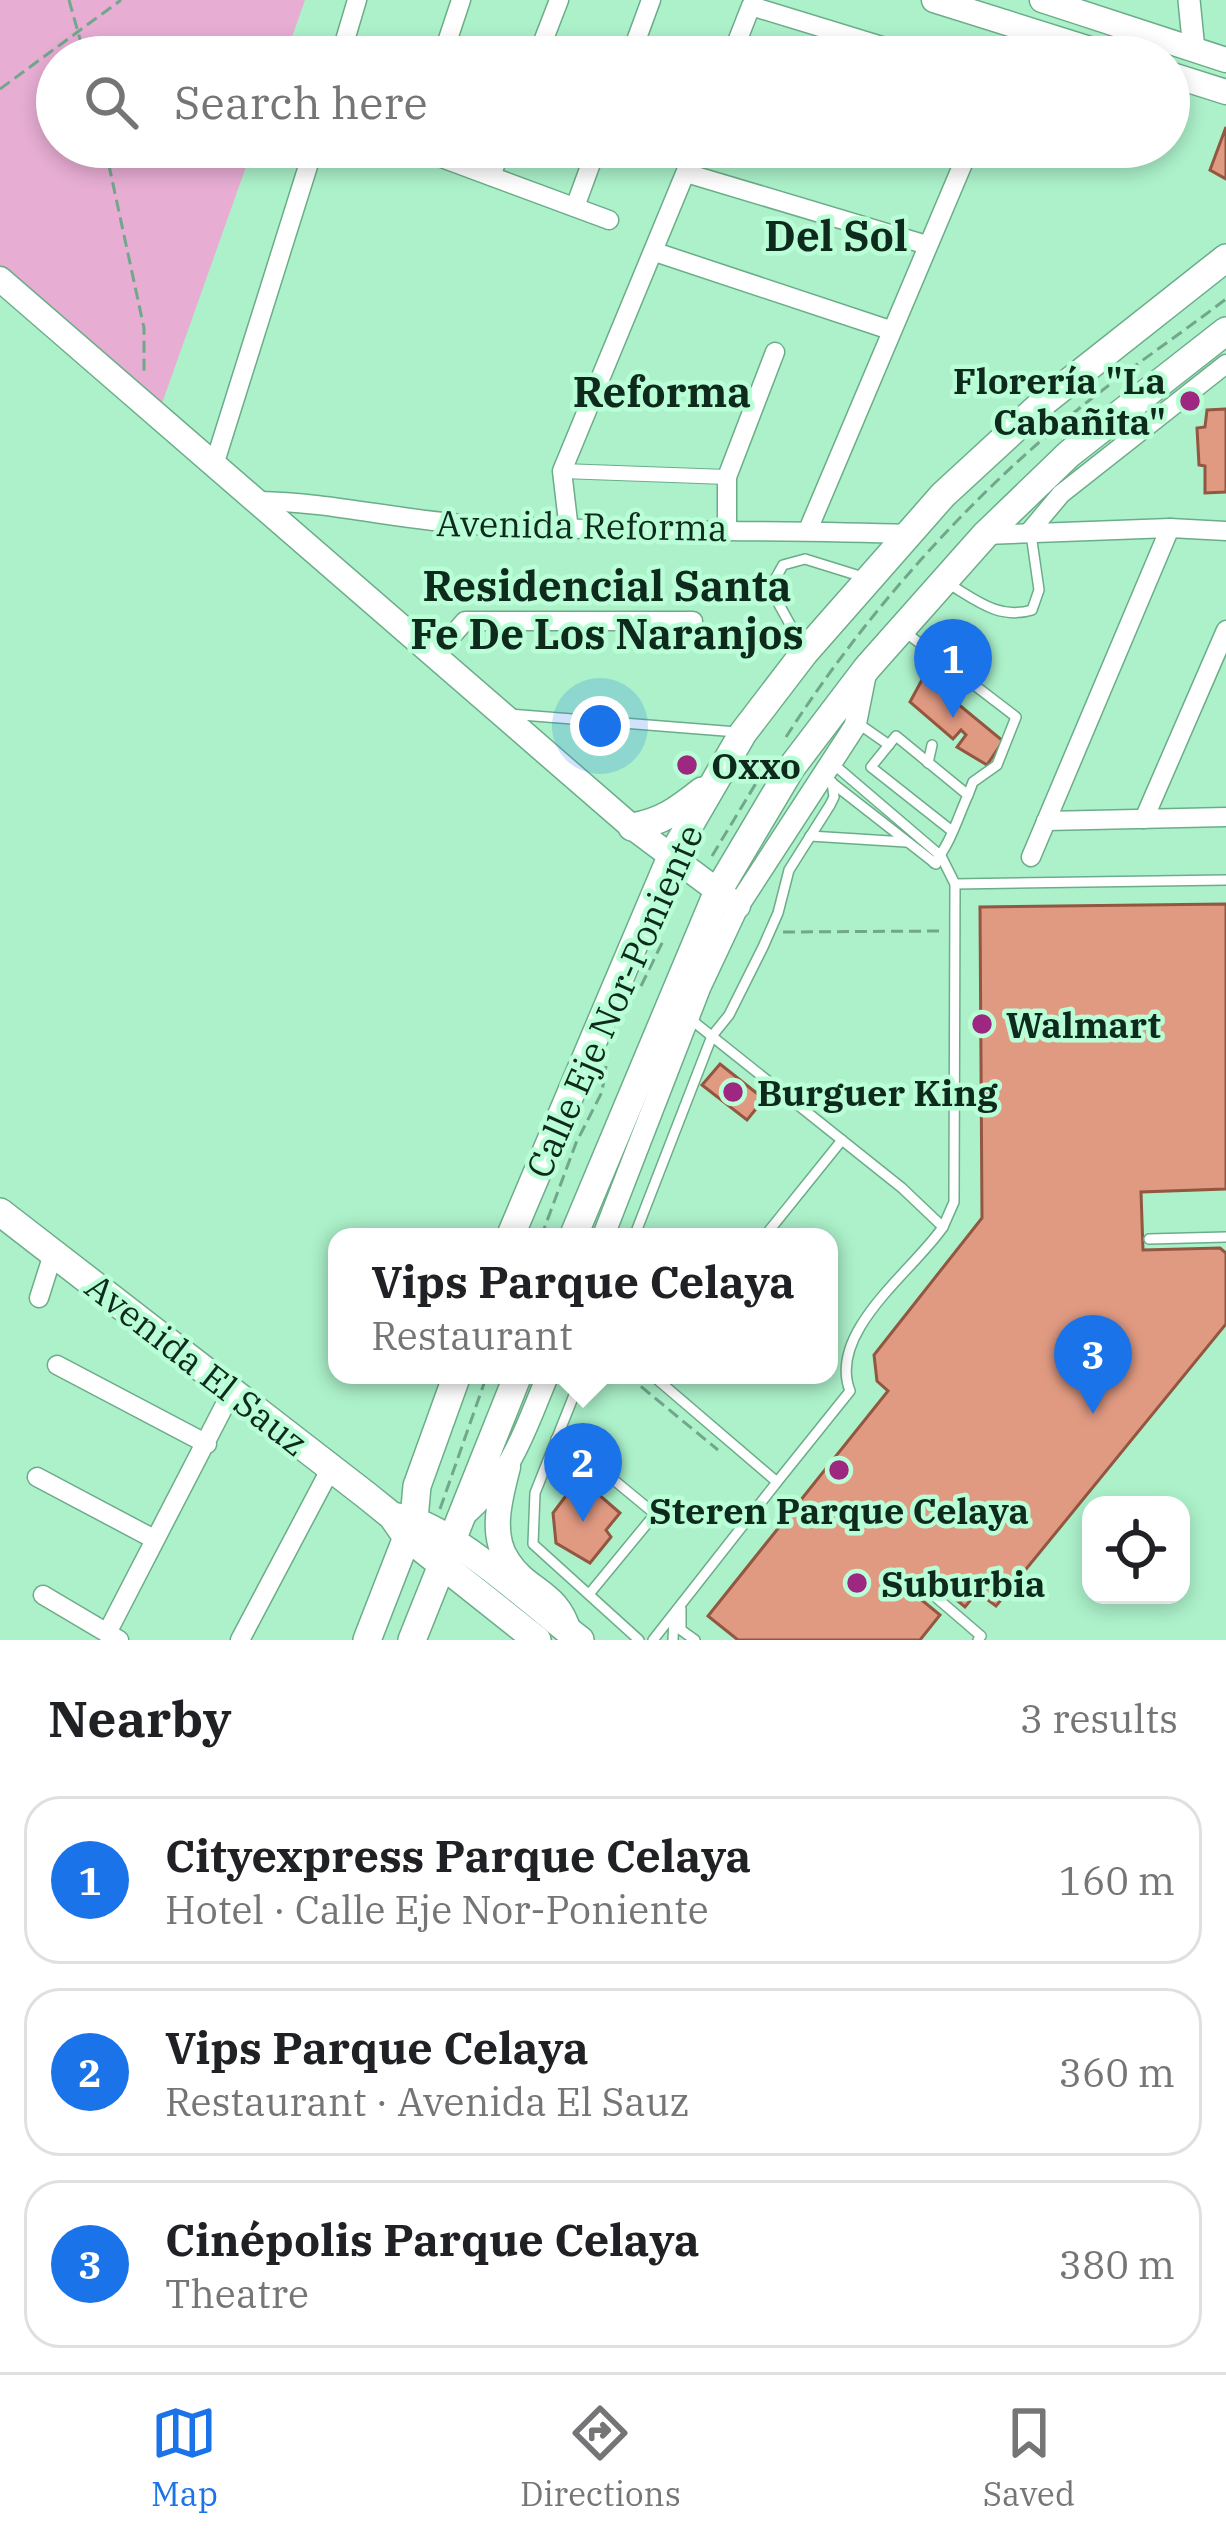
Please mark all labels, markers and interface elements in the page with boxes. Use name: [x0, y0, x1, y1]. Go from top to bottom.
search box: [36, 36, 1190, 168]
icon: search: [78, 69, 144, 135]
text: Search here: [174, 73, 428, 131]
district label: Del Sol: [764, 208, 908, 263]
place label: Florería "La Cabañita": [953, 357, 1166, 445]
district label: Reforma: [573, 364, 751, 419]
marker: Florería "La Cabañita": [1177, 388, 1203, 414]
street label: Avenida Reforma: [436, 499, 728, 551]
district label: Residencial Santa Fe De Los Naranjos: [410, 558, 804, 661]
pin: 1: [914, 619, 992, 718]
your location: [570, 696, 630, 756]
place label: Oxxo: [711, 742, 801, 789]
marker: Oxxo: [674, 752, 700, 778]
street label: Calle Eje Nor-Poniente: [515, 817, 713, 1185]
place label: Walmart: [1006, 1001, 1161, 1048]
marker: Walmart: [969, 1011, 995, 1037]
place label: Burguer King: [757, 1069, 998, 1116]
marker: Burguer King: [720, 1079, 746, 1105]
popup: [328, 1228, 838, 1384]
text: Vips Parque Celaya: [371, 1252, 795, 1310]
street label: Avenida El Sauz: [76, 1262, 318, 1466]
text: Restaurant: [371, 1310, 573, 1361]
pin: 3: [1054, 1315, 1132, 1414]
pin: 2: [544, 1423, 622, 1522]
marker: Steren Parque Celaya: [826, 1457, 852, 1483]
place label: Steren Parque Celaya: [649, 1487, 1029, 1534]
map controls: [1082, 1496, 1190, 1604]
button: locate: [1082, 1496, 1190, 1604]
place label: Suburbia: [881, 1560, 1046, 1607]
marker: Suburbia: [844, 1570, 870, 1596]
text: Nearby: [48, 1685, 232, 1751]
text: 3 results: [1020, 1693, 1178, 1744]
text: Cityexpress Parque Celaya: [165, 1826, 751, 1884]
text: 1: [78, 1855, 102, 1906]
text: 160 m: [1059, 1855, 1175, 1906]
text: Hotel · Calle Eje Nor-Poniente: [165, 1884, 709, 1935]
text: Vips Parque Celaya: [165, 2018, 589, 2076]
text: 2: [78, 2047, 102, 2098]
text: 360 m: [1059, 2047, 1175, 2098]
text: Restaurant · Avenida El Sauz: [165, 2076, 689, 2127]
text: Cinépolis Parque Celaya: [165, 2210, 700, 2268]
text: 3: [78, 2239, 102, 2290]
text: 380 m: [1059, 2239, 1175, 2290]
text: Theatre: [165, 2268, 309, 2319]
tab: Map: [151, 2400, 218, 2515]
tab: Directions: [520, 2400, 681, 2515]
tab: Saved: [983, 2400, 1075, 2515]

